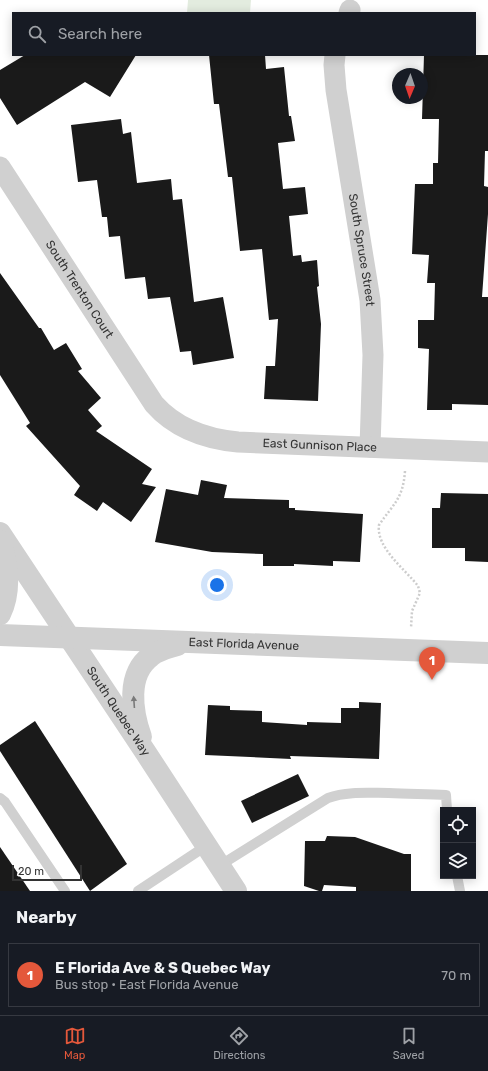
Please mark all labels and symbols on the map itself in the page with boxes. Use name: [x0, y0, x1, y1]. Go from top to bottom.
north arrow: [392, 68, 428, 104]
street label: South Spruce Street: [346, 192, 377, 307]
street label: South Trenton Court: [43, 238, 117, 341]
street label: East Gunnison Place: [262, 436, 378, 455]
your location: [207, 575, 227, 595]
street label: East Florida Avenue: [188, 635, 300, 653]
pin: 1: [419, 647, 445, 680]
street label: South Quebec Way: [84, 664, 153, 759]
one-way arrow: [130, 696, 137, 708]
scale bar: [12, 863, 82, 882]

